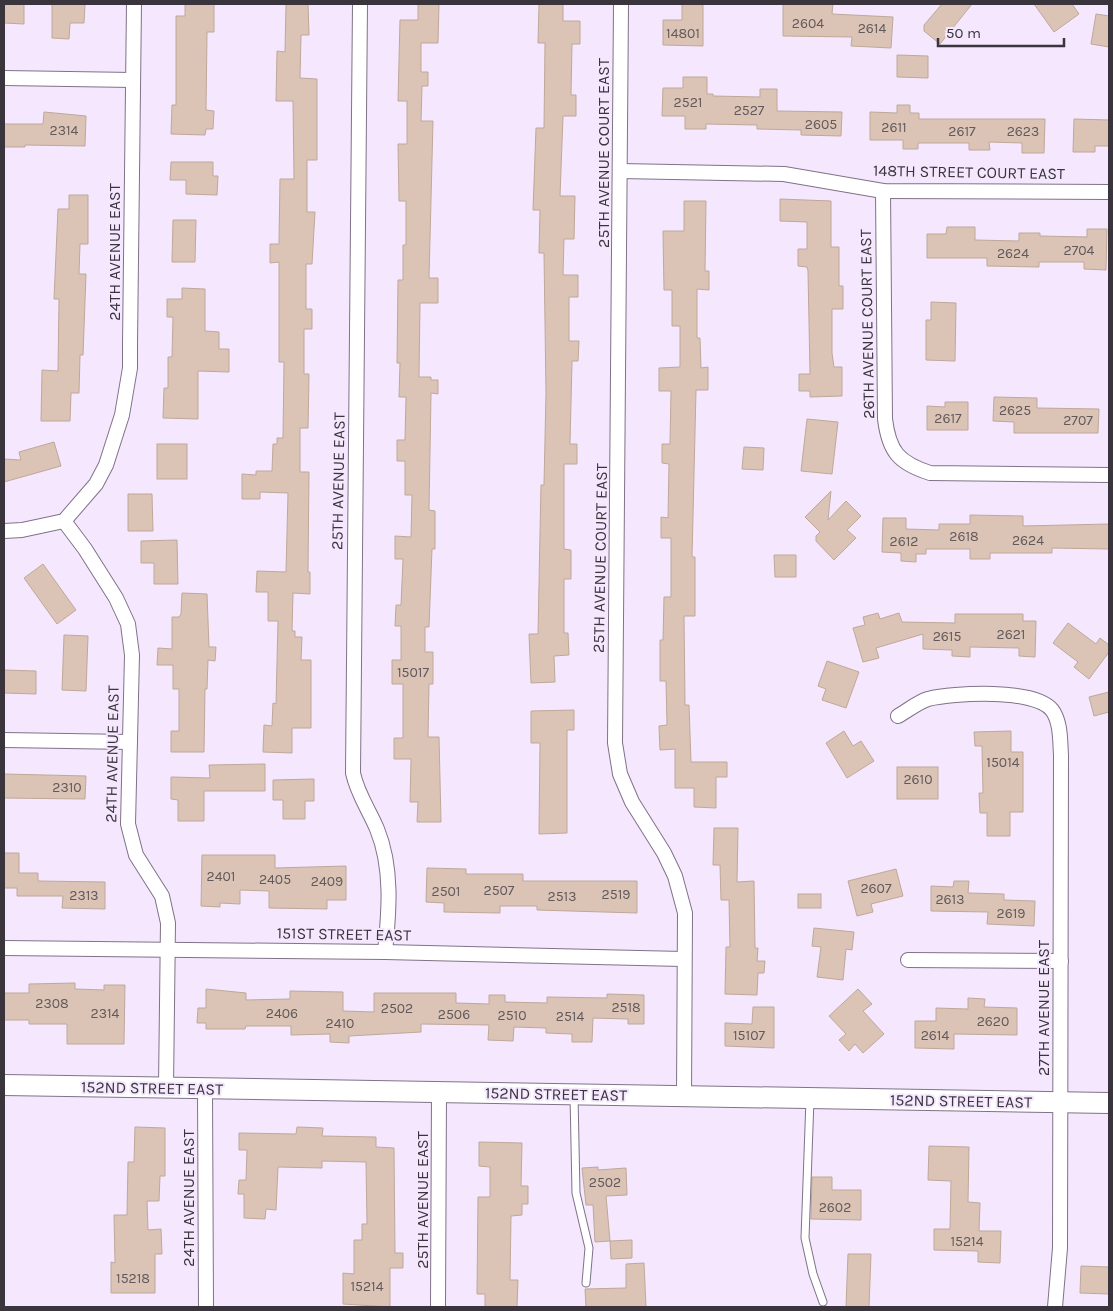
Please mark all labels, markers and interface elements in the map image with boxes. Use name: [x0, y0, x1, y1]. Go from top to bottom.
house number: 2604: [792, 15, 824, 32]
scale bar: [938, 15, 1064, 47]
house number: 2614: [858, 20, 886, 37]
text: 50 m: [946, 24, 981, 42]
house number: 14801: [666, 25, 700, 42]
street label: 25TH AVENUE COURT EAST: [594, 58, 613, 248]
house number: 2521: [674, 94, 702, 111]
house number: 2527: [734, 102, 765, 119]
house number: 2605: [805, 116, 837, 133]
house number: 2611: [881, 119, 907, 136]
house number: 2314: [50, 122, 79, 139]
house number: 2617: [948, 123, 976, 140]
house number: 2623: [1007, 123, 1039, 140]
street label: 148TH STREET COURT EAST: [873, 161, 1065, 183]
street label: 24TH AVENUE EAST: [105, 183, 124, 321]
street label: 26TH AVENUE COURT EAST: [856, 229, 878, 419]
house number: 2704: [1064, 242, 1095, 259]
house number: 2624: [997, 245, 1029, 262]
house number: 2625: [999, 402, 1031, 419]
house number: 2617: [934, 410, 962, 427]
street label: 25TH AVENUE EAST: [327, 412, 349, 550]
house number: 2707: [1063, 412, 1093, 429]
street label: 25TH AVENUE COURT EAST: [589, 463, 611, 653]
house number: 2618: [949, 528, 979, 545]
house number: 2624: [1012, 532, 1044, 549]
house number: 2612: [890, 533, 918, 550]
house number: 2621: [997, 626, 1025, 643]
house number: 2615: [933, 628, 961, 645]
house number: 15017: [397, 664, 429, 681]
street label: 24TH AVENUE EAST: [101, 685, 123, 823]
house number: 15014: [986, 754, 1020, 771]
house number: 2610: [903, 771, 933, 788]
house number: 2310: [52, 779, 82, 796]
house number: 2401: [207, 868, 235, 885]
house number: 2405: [259, 871, 291, 888]
house number: 2409: [311, 873, 343, 890]
house number: 2607: [860, 880, 892, 897]
house number: 2507: [484, 882, 515, 899]
house number: 2501: [432, 883, 460, 900]
house number: 2519: [602, 886, 630, 903]
house number: 2313: [69, 887, 99, 904]
house number: 2513: [548, 888, 576, 905]
house number: 2613: [935, 891, 965, 908]
house number: 2619: [997, 905, 1025, 922]
street label: 151ST STREET EAST: [277, 923, 411, 945]
street label: 27TH AVENUE EAST: [1034, 940, 1053, 1076]
house number: 2308: [35, 995, 69, 1012]
house number: 2518: [611, 999, 641, 1016]
house number: 2502: [381, 1000, 413, 1017]
house number: 2314: [91, 1005, 120, 1022]
house number: 2406: [266, 1005, 298, 1022]
house number: 2506: [438, 1006, 470, 1023]
house number: 2510: [498, 1007, 526, 1024]
house number: 2514: [556, 1008, 584, 1025]
house number: 2620: [977, 1013, 1009, 1030]
house number: 2410: [326, 1015, 354, 1032]
house number: 15107: [733, 1027, 765, 1044]
house number: 2614: [921, 1027, 949, 1044]
street label: 152ND STREET EAST: [81, 1077, 223, 1099]
street label: 152ND STREET EAST: [485, 1083, 627, 1105]
street label: 152ND STREET EAST: [890, 1090, 1032, 1112]
street label: 24TH AVENUE EAST: [179, 1129, 198, 1267]
street label: 25TH AVENUE EAST: [413, 1131, 432, 1269]
house number: 2502: [589, 1174, 621, 1191]
house number: 2602: [819, 1199, 851, 1216]
house number: 15214: [950, 1233, 984, 1250]
house number: 15218: [116, 1270, 150, 1287]
house number: 15214: [350, 1278, 384, 1295]

